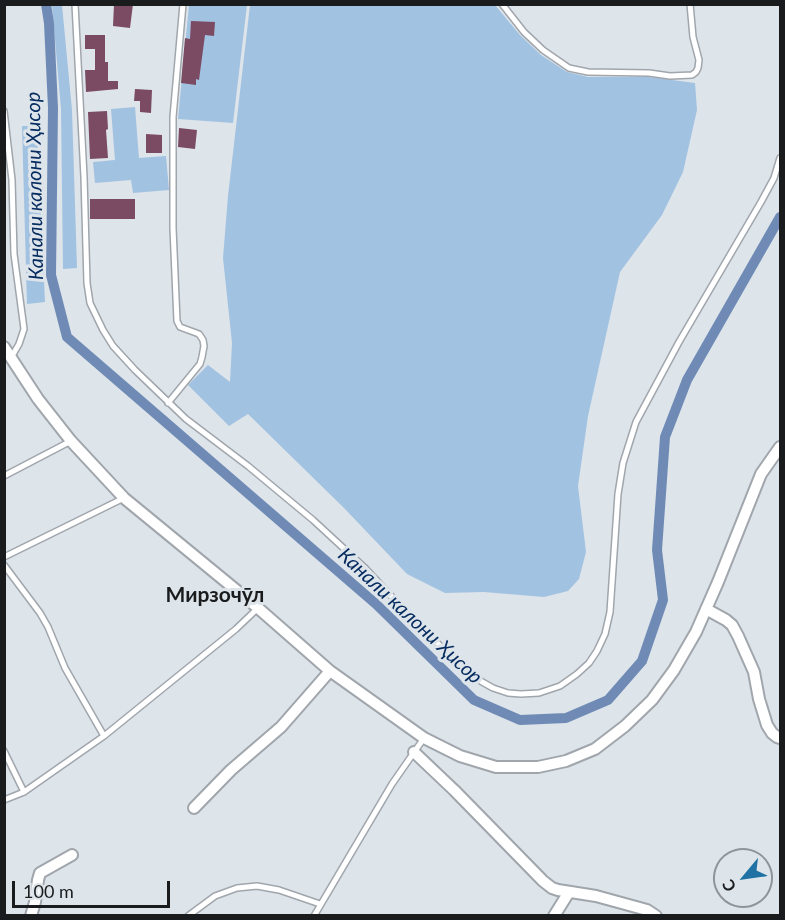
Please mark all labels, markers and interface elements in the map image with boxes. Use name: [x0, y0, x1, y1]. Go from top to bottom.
water label: Канали калони Ҳисор: [21, 92, 49, 280]
water label: Канали калони Ҳисор: [333, 543, 487, 689]
district label: Мирзочӯл: [166, 582, 264, 608]
north arrow: [713, 848, 773, 908]
scale bar: [15, 869, 172, 907]
text: С: [718, 877, 739, 895]
text: 100 m: [23, 880, 74, 902]

